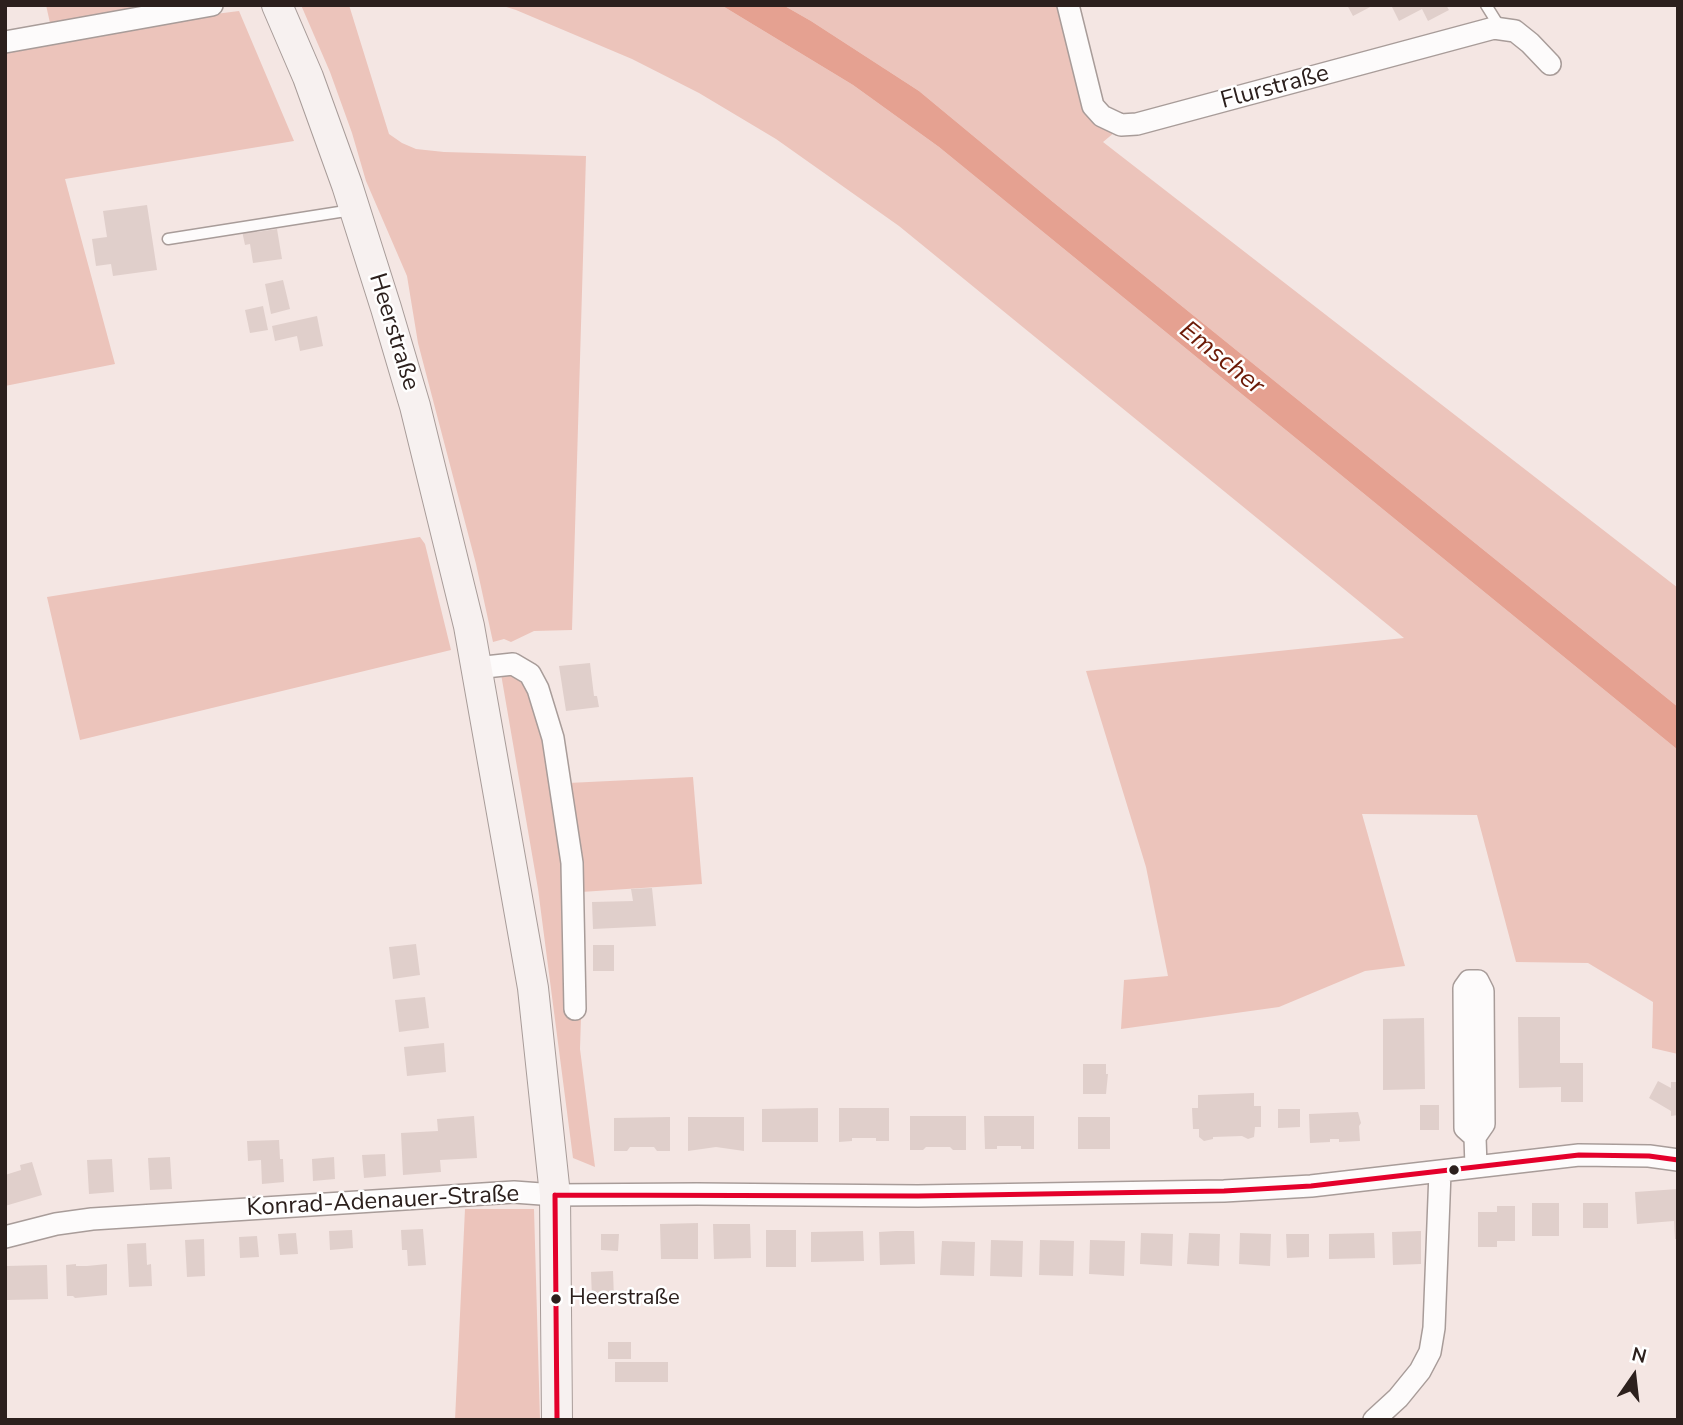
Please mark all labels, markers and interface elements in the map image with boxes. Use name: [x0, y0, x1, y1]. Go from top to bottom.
street label: Flurstraße: [1218, 60, 1332, 116]
street label: Heerstraße: [362, 270, 424, 394]
water label: Emscher: [1172, 315, 1270, 403]
unlabelled marker: [1447, 1163, 1461, 1177]
street label: Konrad-Adenauer-Straße: [246, 1180, 520, 1224]
place label: Heerstraße: [569, 1286, 680, 1312]
marker: Heerstraße: [549, 1292, 563, 1306]
north arrow: [1599, 1341, 1669, 1411]
text: N: [1629, 1341, 1649, 1370]

